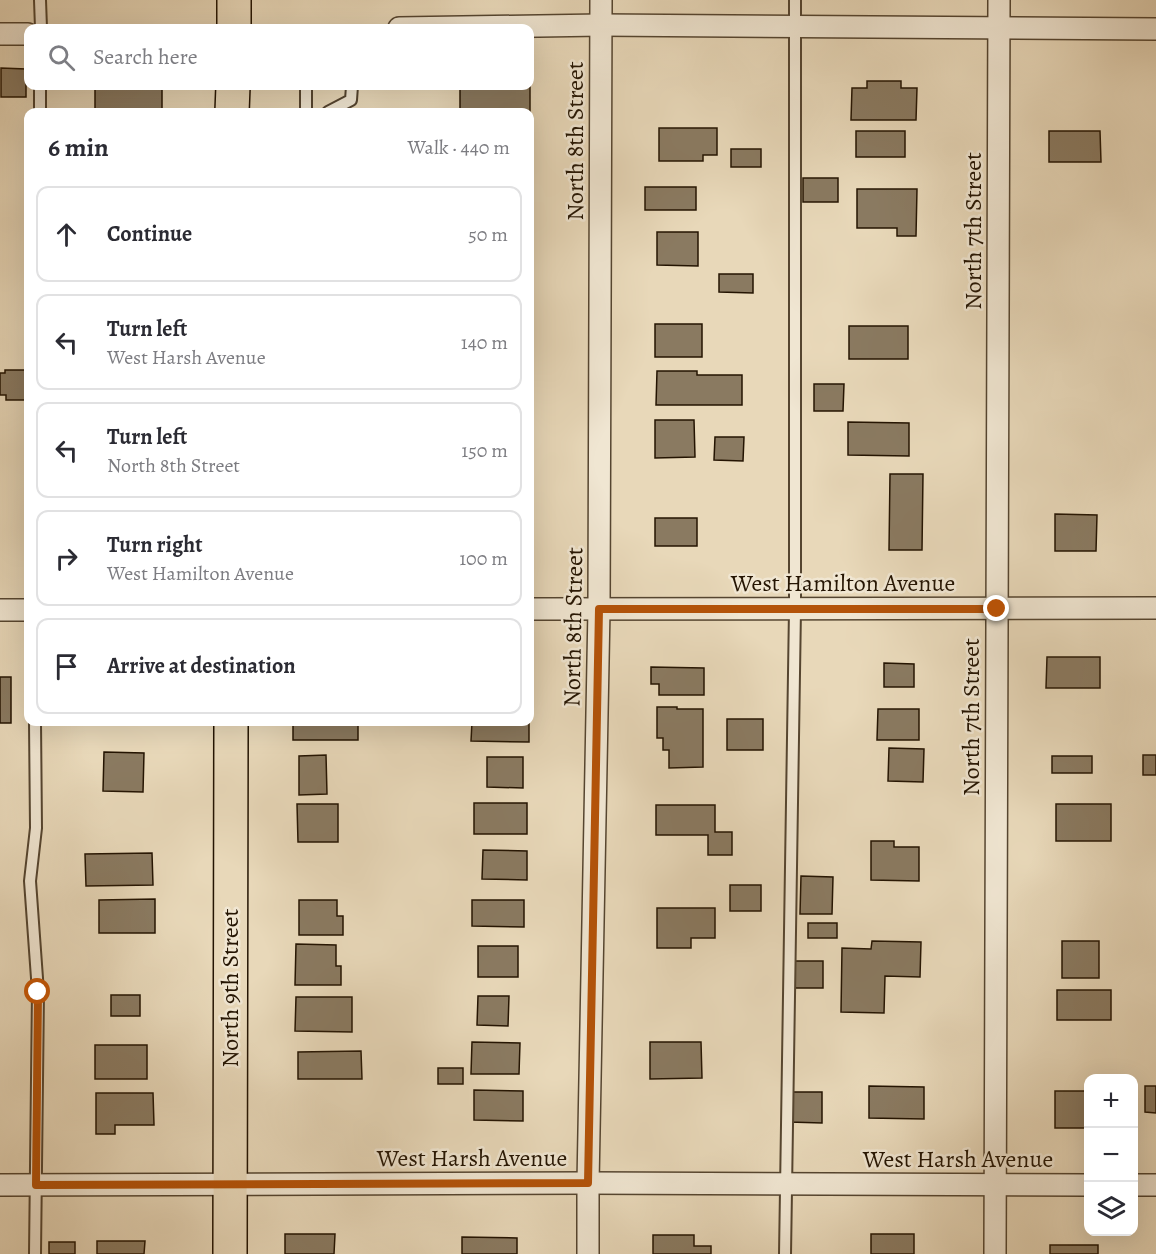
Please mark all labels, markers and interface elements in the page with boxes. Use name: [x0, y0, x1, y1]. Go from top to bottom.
search box: [24, 24, 534, 90]
icon: search: [45, 41, 78, 74]
text: Search here: [93, 42, 198, 72]
street label: North 8th Street: [559, 61, 591, 221]
text: 6 min: [48, 130, 109, 165]
text: Walk · 440 m: [408, 134, 510, 161]
street label: North 7th Street: [957, 152, 989, 310]
icon: ahead: [50, 218, 83, 251]
text: Continue: [107, 219, 192, 249]
text: 50 m: [468, 221, 508, 248]
text: Turn left: [107, 314, 187, 344]
icon: left: [50, 326, 83, 359]
text: 140 m: [461, 329, 508, 356]
text: West Harsh Avenue: [107, 344, 266, 371]
text: Turn left: [107, 422, 187, 452]
icon: left: [50, 434, 83, 467]
text: 150 m: [461, 437, 508, 464]
text: North 8th Street: [107, 452, 240, 479]
text: Turn right: [107, 530, 203, 560]
icon: right: [50, 542, 83, 575]
text: 100 m: [459, 545, 508, 572]
street label: North 8th Street: [556, 547, 590, 707]
text: West Hamilton Avenue: [107, 560, 294, 587]
street label: West Hamilton Avenue: [730, 567, 955, 599]
route end: [983, 595, 1009, 621]
street label: North 7th Street: [955, 638, 987, 796]
icon: arrive: [50, 650, 83, 683]
text: Arrive at destination: [107, 651, 296, 681]
street label: North 9th Street: [214, 909, 246, 1067]
route start: [24, 978, 50, 1004]
map controls: [1084, 1074, 1138, 1236]
button: +: [1084, 1074, 1138, 1128]
button: −: [1084, 1128, 1138, 1182]
street label: West Harsh Avenue: [376, 1142, 567, 1174]
street label: West Harsh Avenue: [862, 1143, 1053, 1175]
button: layers: [1084, 1182, 1138, 1236]

